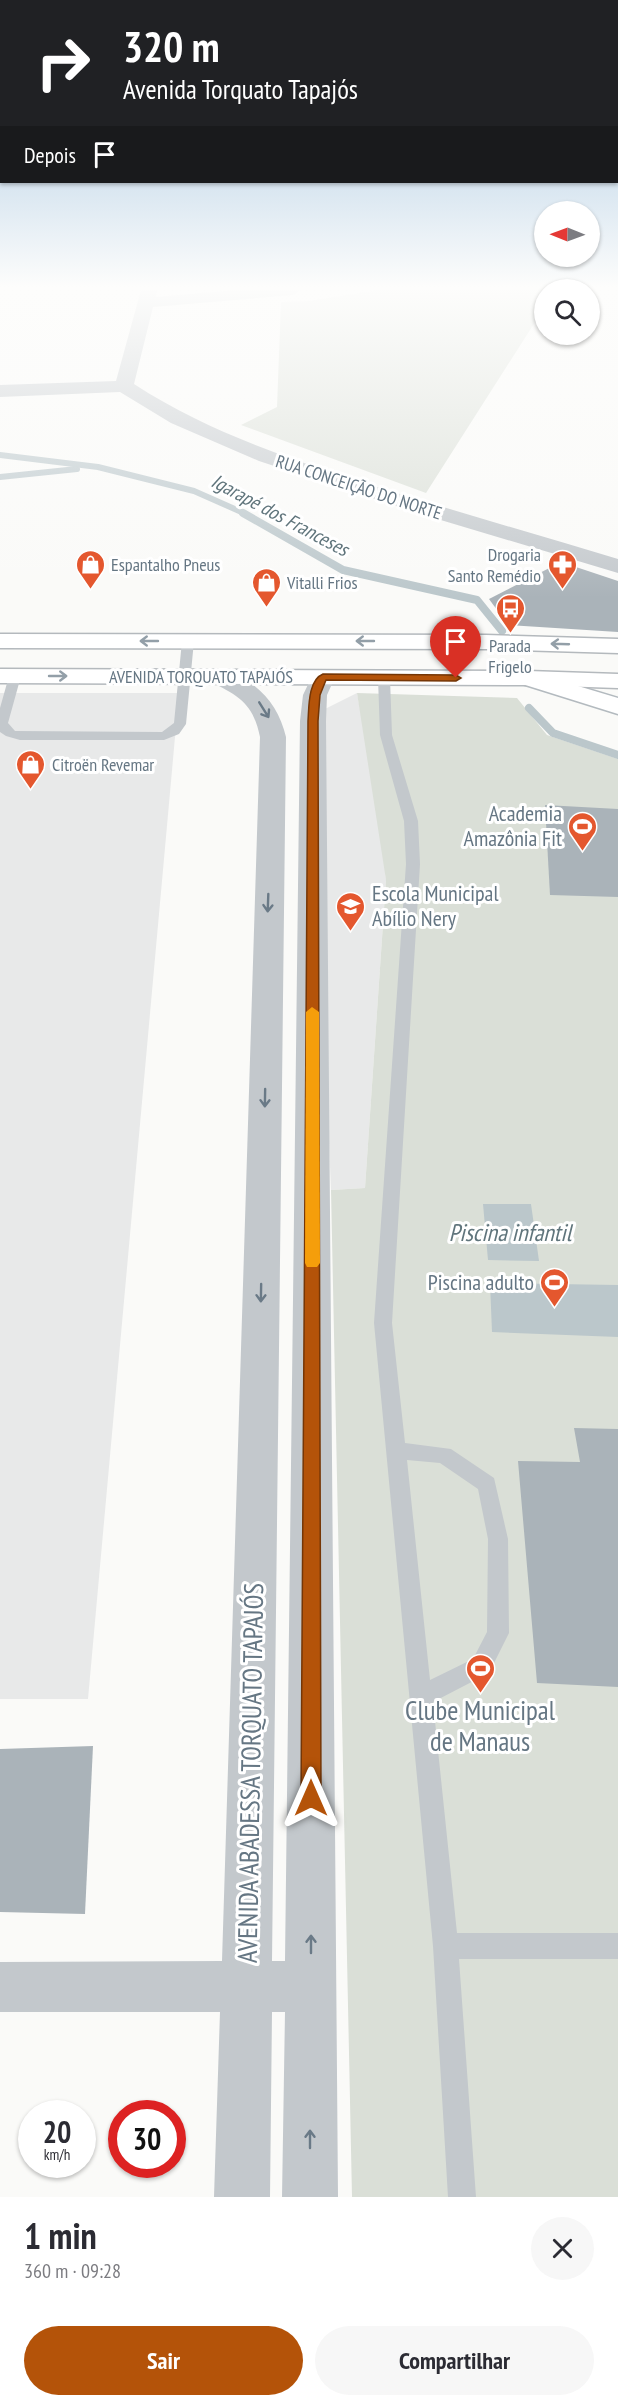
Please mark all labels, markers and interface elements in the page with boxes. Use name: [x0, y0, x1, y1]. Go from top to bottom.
text: 320 m: [123, 19, 220, 74]
icon: right: [24, 24, 102, 102]
text: Avenida Torquato Tapajós: [123, 72, 358, 106]
icon: arrive: [88, 138, 121, 171]
text: Depois: [24, 141, 76, 169]
north arrow: [534, 201, 600, 267]
map controls: [534, 201, 600, 345]
button: search: [534, 279, 600, 345]
street label: RUA CONCEIÇÃO DO NORTE: [273, 449, 445, 525]
water label: Igarapé dos Franceses: [207, 468, 355, 563]
place label: Drogaria Santo Remédio: [448, 543, 541, 587]
shop icon: Espantalho Pneus: [74, 548, 106, 590]
pharmacy icon: Drogaria Santo Remédio: [546, 548, 578, 590]
place label: Espantalho Pneus: [111, 553, 220, 576]
shop icon: Vitalli Frios: [250, 566, 282, 608]
place label: Vitalli Frios: [286, 571, 358, 594]
bus stop icon: Parada Frigelo: [494, 592, 526, 634]
pin: [430, 616, 481, 678]
icon: arrive: [439, 625, 472, 658]
place label: Parada Frigelo: [488, 634, 532, 678]
one-way arrow: [139, 635, 159, 647]
one-way arrow: [355, 635, 375, 647]
one-way arrow: [550, 638, 570, 650]
street label: AVENIDA TORQUATO TAPAJÓS: [109, 665, 293, 688]
one-way arrow: [48, 670, 68, 682]
one-way arrow: [258, 701, 270, 718]
shop icon: Citroën Revemar: [15, 748, 47, 790]
place label: Citroën Revemar: [52, 753, 154, 776]
place label: Academia Amazônia Fit: [464, 799, 562, 852]
sports icon: Academia Amazônia Fit: [567, 810, 599, 852]
place label: Escola Municipal Abílio Nery: [372, 879, 499, 932]
school or university icon: Escola Municipal Abílio Nery: [335, 890, 367, 932]
one-way arrow: [263, 892, 274, 912]
one-way arrow: [259, 1087, 271, 1107]
water label: Piscina infantil: [449, 1217, 574, 1248]
sports icon: Piscina adulto: [539, 1266, 571, 1308]
place label: Piscina adulto: [428, 1268, 534, 1296]
one-way arrow: [255, 1282, 267, 1302]
street label: AVENIDA ABADESSA TORQUATO TAPAJÓS: [230, 1583, 270, 1963]
sports icon: Clube Municipal de Manaus: [464, 1652, 496, 1694]
place label: Clube Municipal de Manaus: [405, 1693, 556, 1758]
position arrow: [279, 1766, 343, 1830]
one-way arrow: [305, 1934, 317, 1954]
speed limit sign: 30: [108, 2100, 186, 2178]
text: 20: [43, 2112, 71, 2151]
one-way arrow: [304, 2129, 316, 2149]
text: km/h: [44, 2145, 70, 2164]
text: 1 min: [24, 2212, 97, 2259]
button: close: [531, 2217, 594, 2280]
text: 360 m · 09:28: [24, 2258, 121, 2284]
button: Sair: [24, 2326, 303, 2395]
button: Compartilhar: [315, 2326, 594, 2395]

